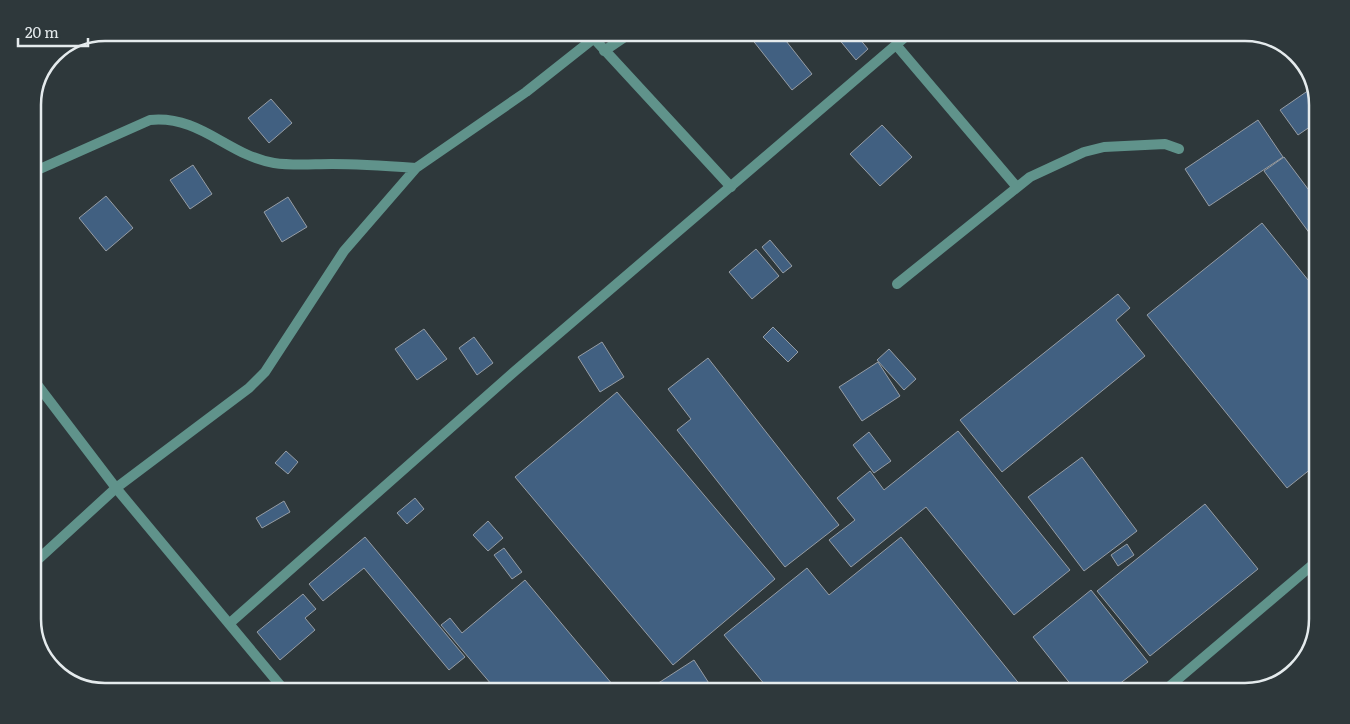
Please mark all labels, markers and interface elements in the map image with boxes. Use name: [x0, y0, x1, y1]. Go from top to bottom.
scale bar: [18, 15, 88, 47]
text: 20 m: [25, 20, 59, 43]

